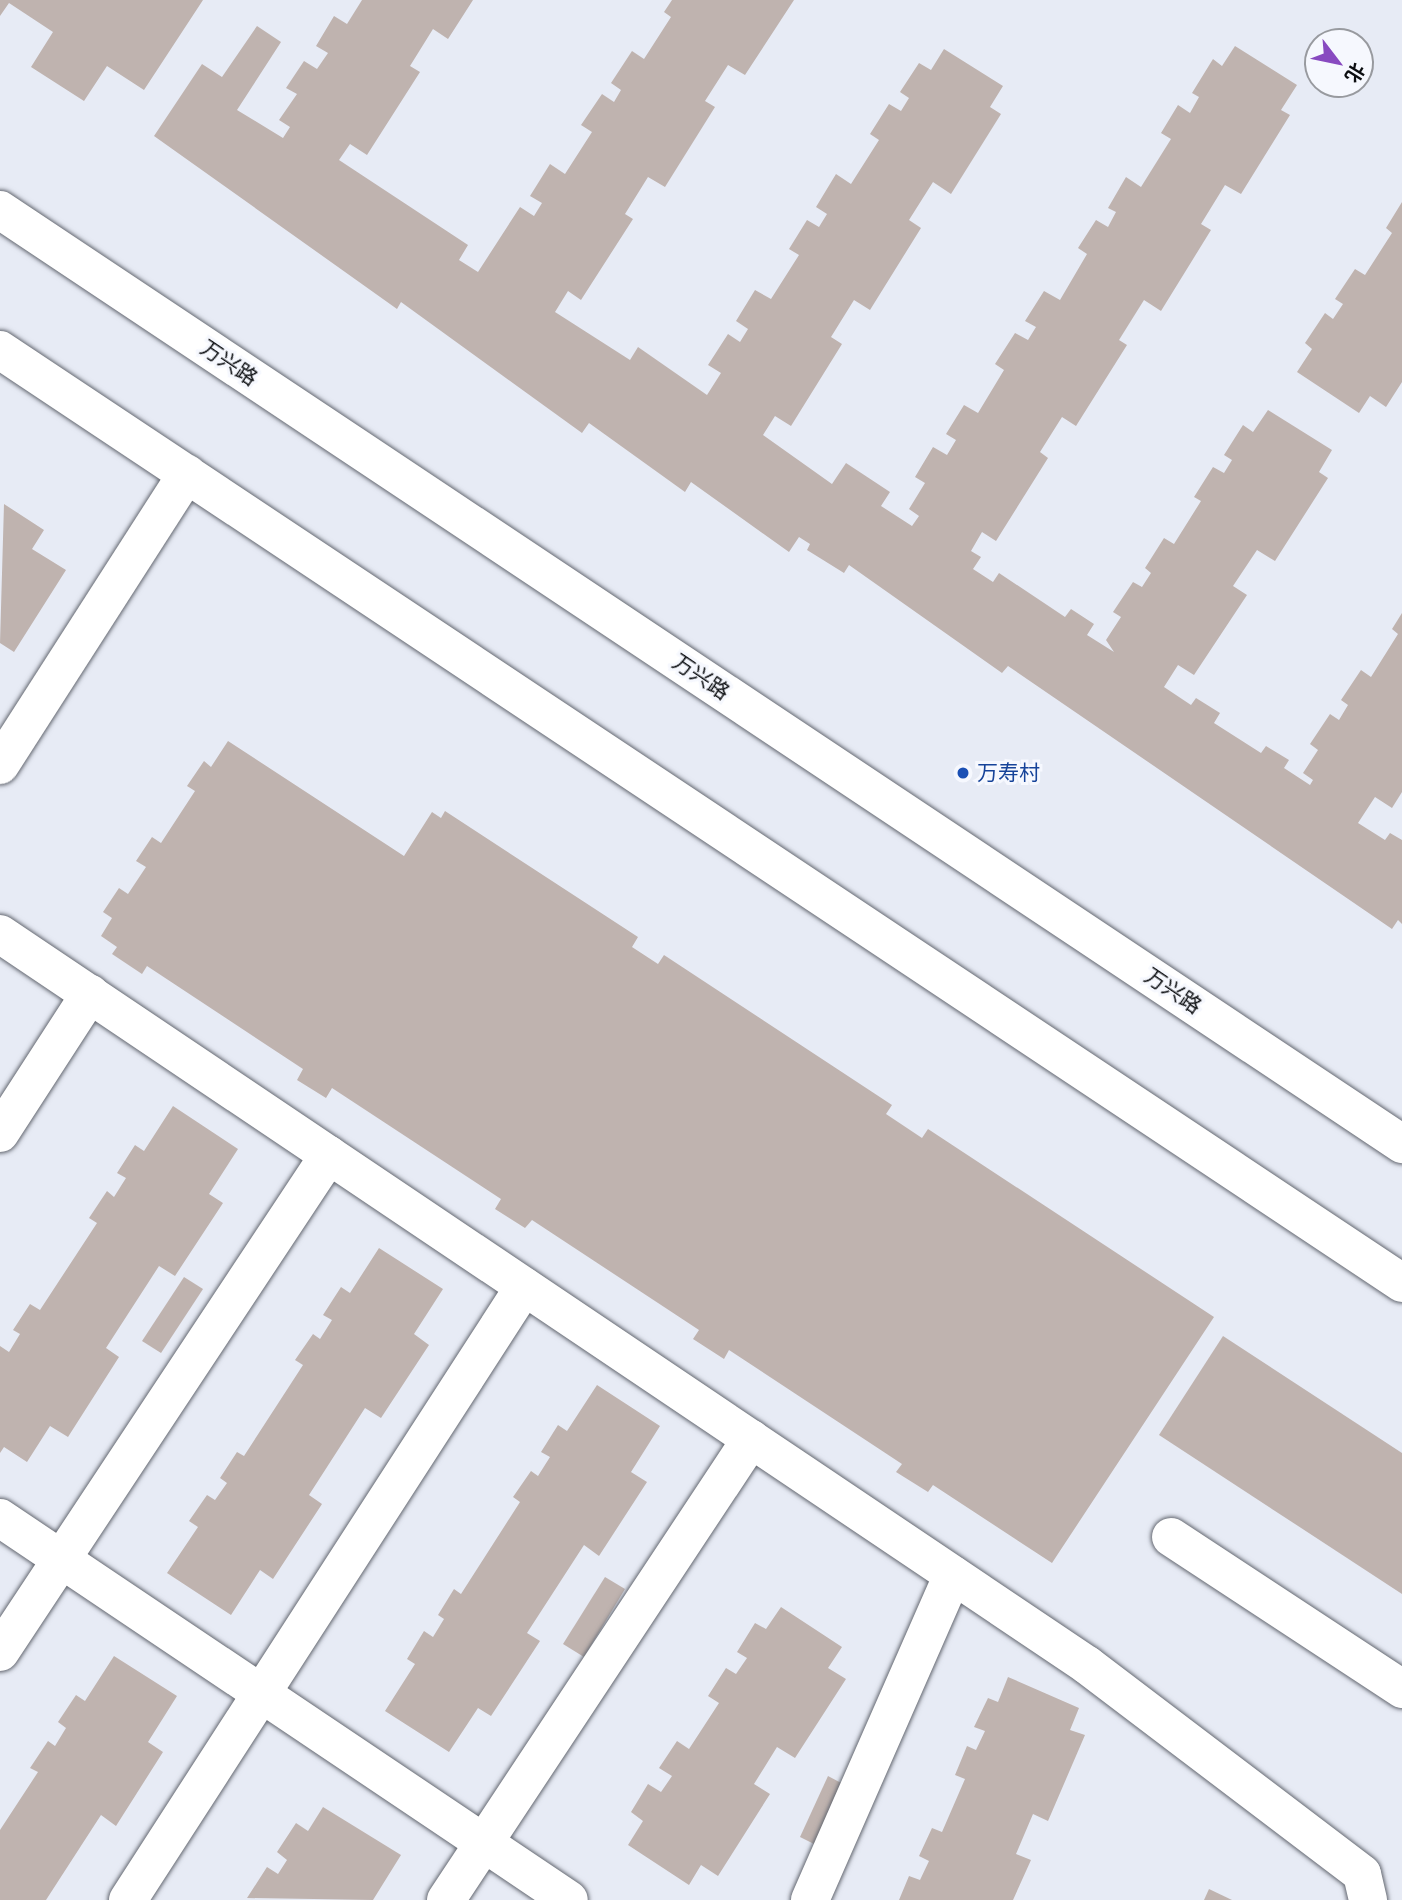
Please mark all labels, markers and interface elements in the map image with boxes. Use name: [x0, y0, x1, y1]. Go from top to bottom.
north arrow: [1304, 28, 1374, 98]
text: 北: [1341, 59, 1369, 87]
street label: 万兴路: [196, 335, 262, 391]
street label: 万兴路: [668, 649, 734, 705]
place label: 万寿村: [977, 760, 1040, 786]
marker: 万寿村: [955, 765, 971, 781]
street label: 万兴路: [1140, 963, 1206, 1019]

